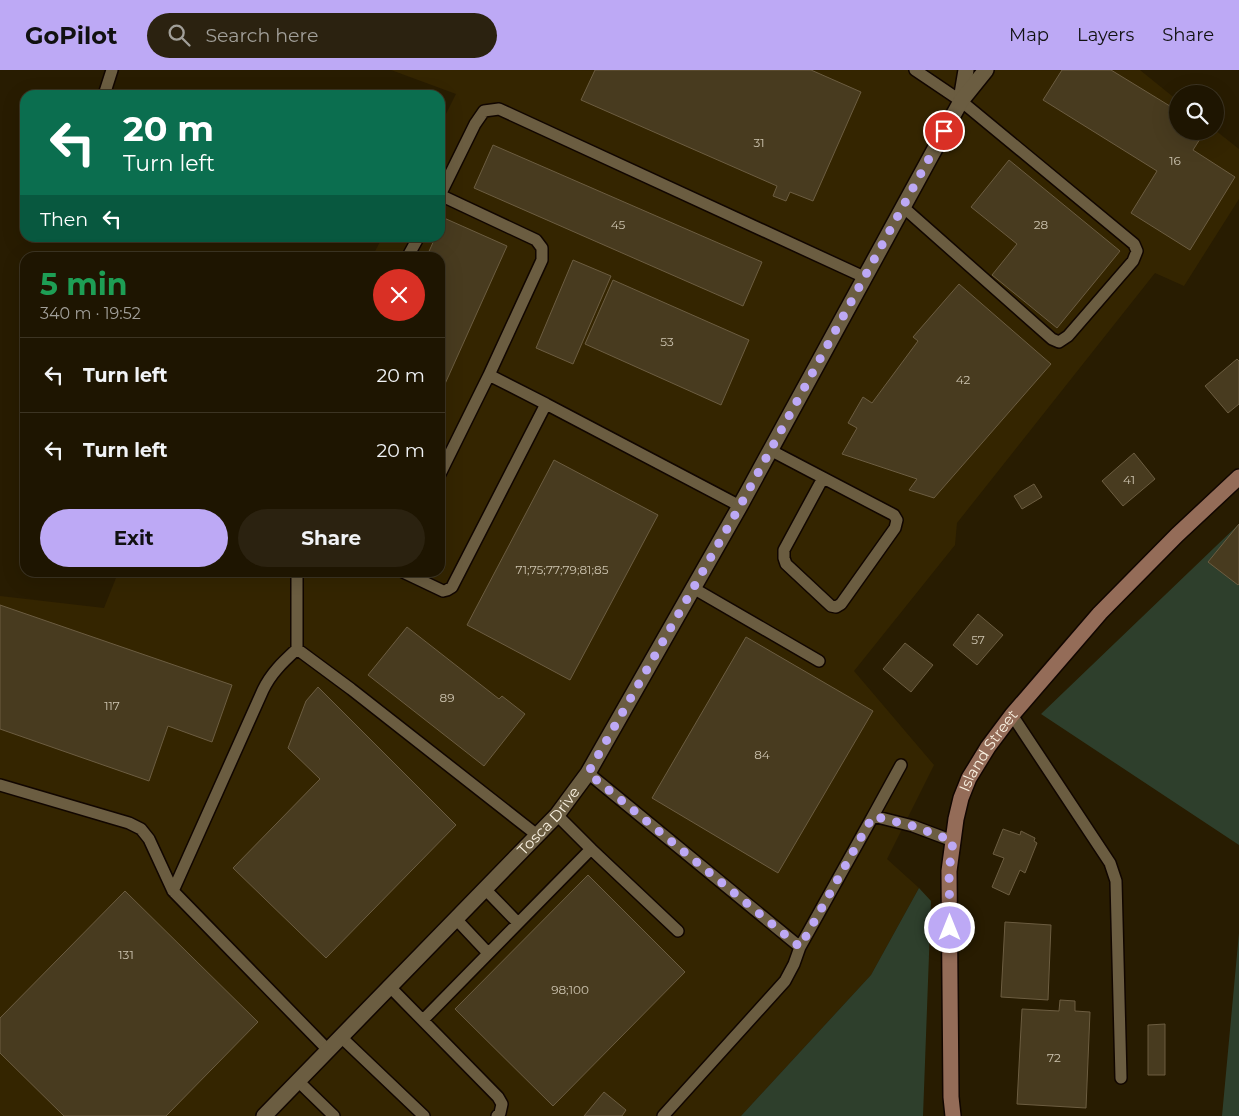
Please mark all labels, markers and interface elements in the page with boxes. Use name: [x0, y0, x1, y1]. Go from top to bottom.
search box: [147, 13, 497, 58]
text: GoPilot: [25, 21, 117, 50]
icon: search: [165, 21, 193, 49]
text: Search here: [205, 24, 318, 47]
text: Map: [1009, 24, 1049, 46]
text: Layers: [1077, 24, 1134, 46]
text: Share: [1162, 24, 1214, 46]
map controls: [1169, 85, 1224, 140]
button: search: [1169, 85, 1224, 140]
text: 20 m: [123, 107, 214, 150]
icon: left: [40, 110, 105, 175]
pin: [923, 110, 965, 152]
icon: arrive: [930, 117, 958, 145]
house number: 31: [753, 135, 765, 150]
text: Turn left: [123, 150, 215, 177]
house number: 16: [1169, 153, 1181, 168]
icon: left: [98, 205, 126, 233]
text: Then: [40, 208, 88, 231]
house number: 45: [611, 217, 626, 232]
house number: 28: [1034, 217, 1049, 232]
text: 5 min: [40, 266, 128, 303]
button: close: [373, 269, 425, 321]
text: 340 m · 19:52: [40, 304, 141, 323]
house number: 53: [660, 334, 674, 349]
icon: left: [40, 361, 68, 389]
text: Turn left: [83, 364, 168, 387]
text: 20 m: [377, 364, 425, 387]
house number: 42: [956, 372, 971, 387]
icon: left: [40, 436, 68, 464]
text: Turn left: [83, 439, 168, 462]
text: 20 m: [377, 439, 425, 462]
house number: 41: [1123, 472, 1135, 487]
button: Exit: [40, 509, 228, 567]
button: Share: [238, 509, 425, 567]
house number: 71;75;77;79;81;85: [516, 562, 609, 577]
house number: 57: [971, 632, 985, 647]
house number: 89: [440, 690, 454, 705]
house number: 117: [104, 698, 120, 713]
street label: Island Street: [955, 705, 1022, 794]
house number: 84: [754, 747, 770, 762]
street label: Tosca Drive: [513, 783, 584, 859]
position arrow: [923, 901, 975, 953]
house number: 131: [118, 947, 134, 962]
house number: 98;100: [551, 982, 589, 997]
house number: 72: [1047, 1050, 1061, 1065]

